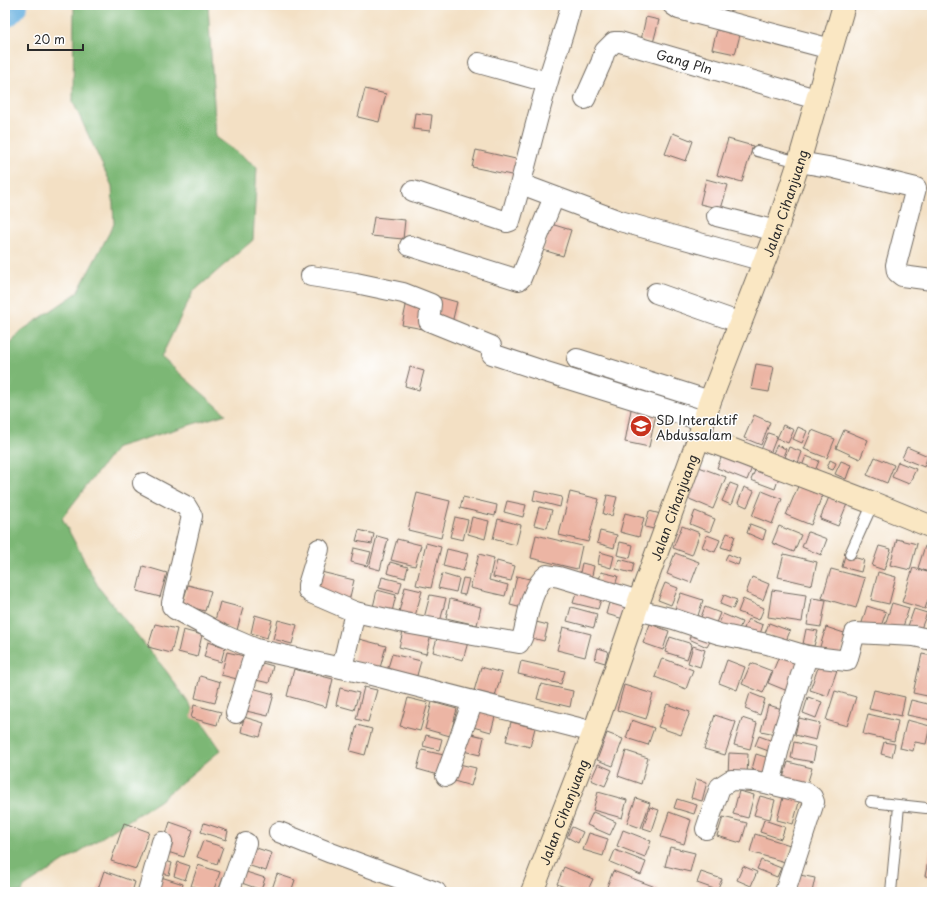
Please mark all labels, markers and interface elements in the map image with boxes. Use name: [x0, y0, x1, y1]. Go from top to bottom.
scale bar: [28, 26, 83, 52]
text: 20 m: [34, 30, 65, 48]
street label: Gang Pln: [654, 44, 715, 78]
street label: Jalan Cihanjuang: [757, 147, 812, 259]
place label: SD Interaktif Abdussalam: [656, 410, 739, 444]
school or university icon: SD Interaktif Abdussalam: [628, 413, 654, 439]
street label: Jalan Cihanjuang: [645, 451, 701, 563]
street label: Jalan Cihanjuang: [534, 756, 592, 867]

